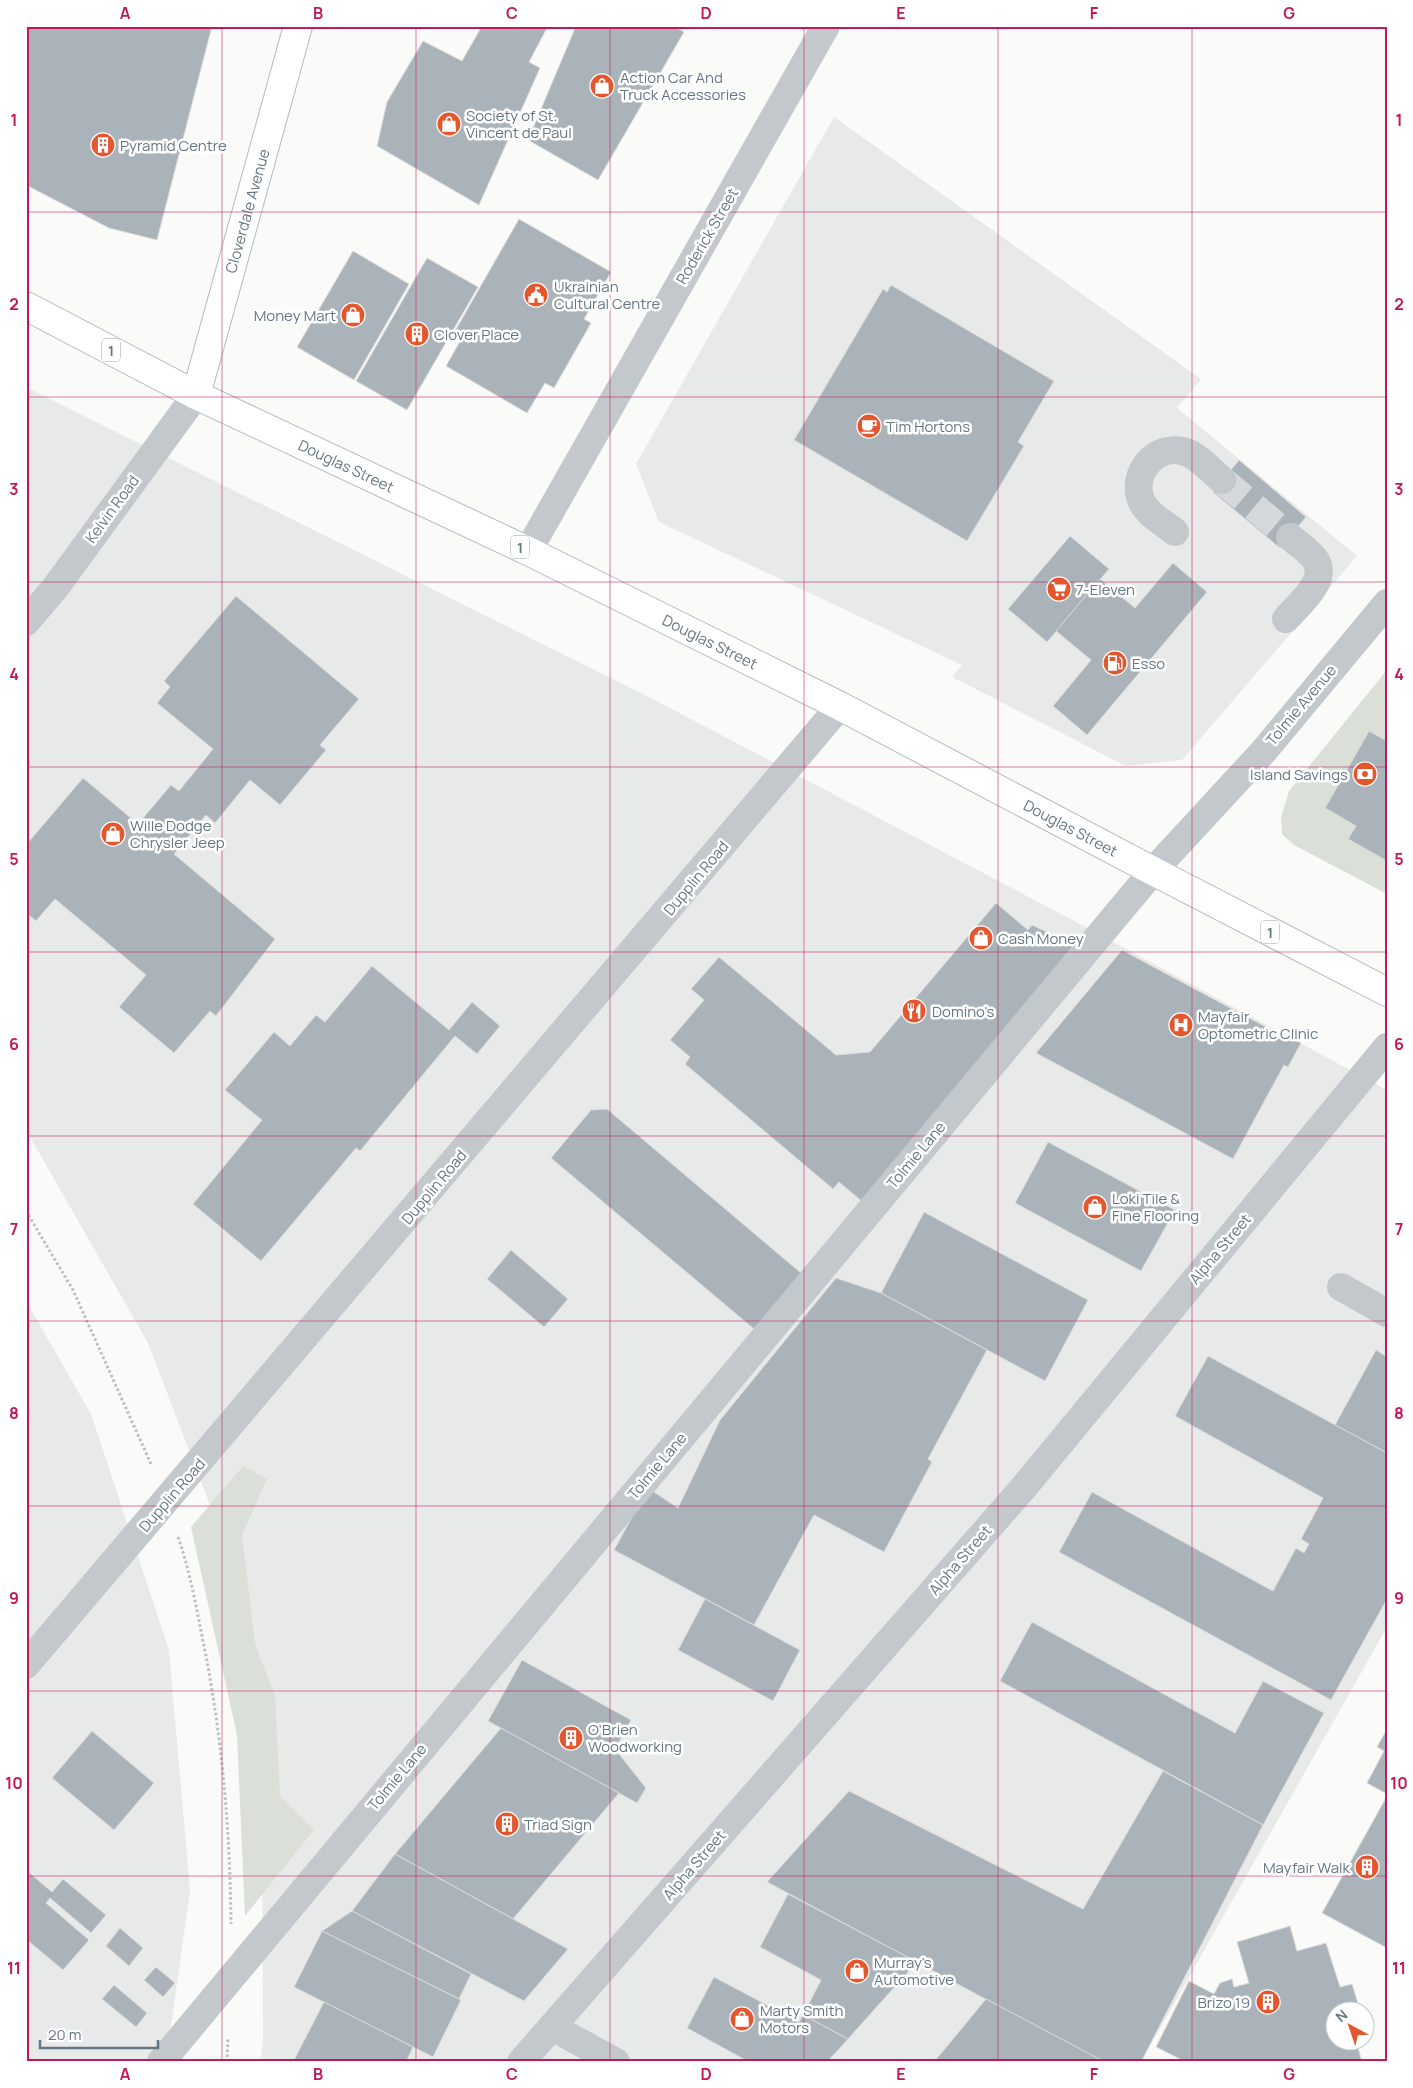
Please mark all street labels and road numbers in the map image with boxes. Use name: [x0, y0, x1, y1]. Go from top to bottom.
street label: Cloverdale Avenue: [220, 146, 274, 275]
street label: Roderick Street: [671, 184, 743, 288]
road number: 1: [102, 338, 120, 362]
street label: Douglas Street: [295, 434, 398, 497]
street label: Kelvin Road: [80, 471, 144, 547]
road number: 1: [511, 536, 529, 558]
street label: Douglas Street: [659, 609, 761, 674]
street label: Tolmie Avenue: [1261, 660, 1341, 750]
street label: Douglas Street: [1020, 794, 1122, 861]
street label: Dupplin Road: [659, 836, 733, 920]
road number: 1: [1261, 920, 1279, 944]
street label: Tolmie Lane: [882, 1117, 950, 1193]
street label: Dupplin Road: [397, 1145, 471, 1229]
street label: Alpha Street: [1184, 1209, 1256, 1289]
street label: Tolmie Lane: [623, 1428, 691, 1504]
street label: Dupplin Road: [134, 1454, 210, 1536]
street label: Alpha Street: [924, 1521, 996, 1599]
street label: Tolmie Lane: [363, 1739, 431, 1815]
street label: Alpha Street: [658, 1826, 730, 1904]

